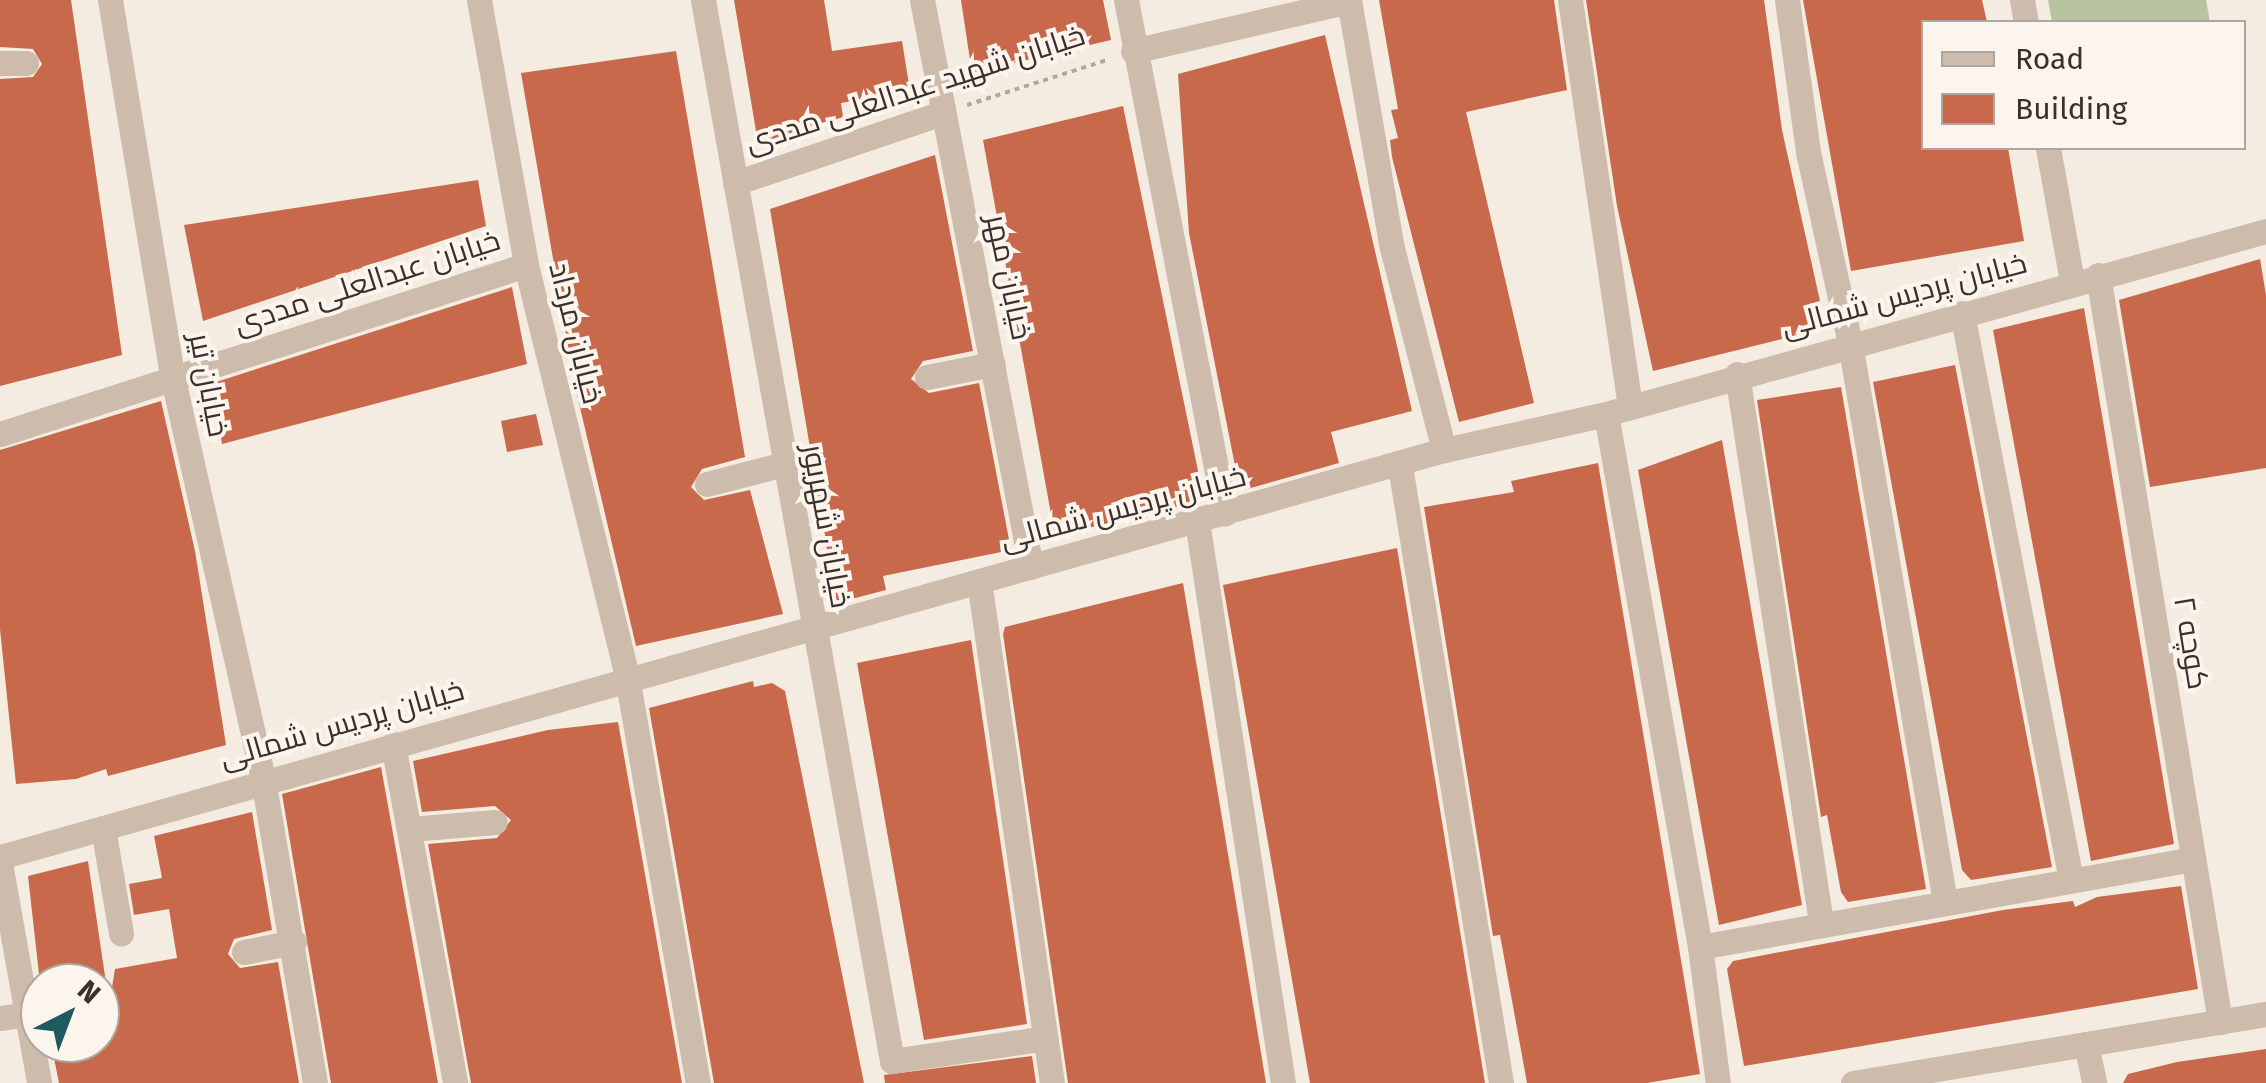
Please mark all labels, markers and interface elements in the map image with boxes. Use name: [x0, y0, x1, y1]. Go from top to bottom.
street label: خیابان شهید عبدالعلی مددی: [741, 17, 1089, 161]
legend: [1921, 20, 2246, 150]
text: Road: [2015, 41, 2084, 77]
text: Building: [2015, 91, 2127, 127]
street label: خیابان مهر: [978, 211, 1040, 343]
street label: خیابان عبدالعلی مددی: [229, 222, 505, 342]
street label: خیابان پردیس شمالی: [1777, 245, 2031, 345]
street label: خیابان مرداد: [541, 259, 611, 407]
street label: خیابان تیر: [181, 330, 237, 440]
street label: خیابان شهریور: [795, 441, 859, 611]
street label: خیابان پردیس شمالی: [996, 458, 1250, 558]
street label: کوچه ۲: [2166, 594, 2216, 692]
street label: خیابان پردیس شمالی: [216, 672, 468, 776]
north arrow: [20, 963, 120, 1063]
text: N: [71, 973, 107, 1010]

